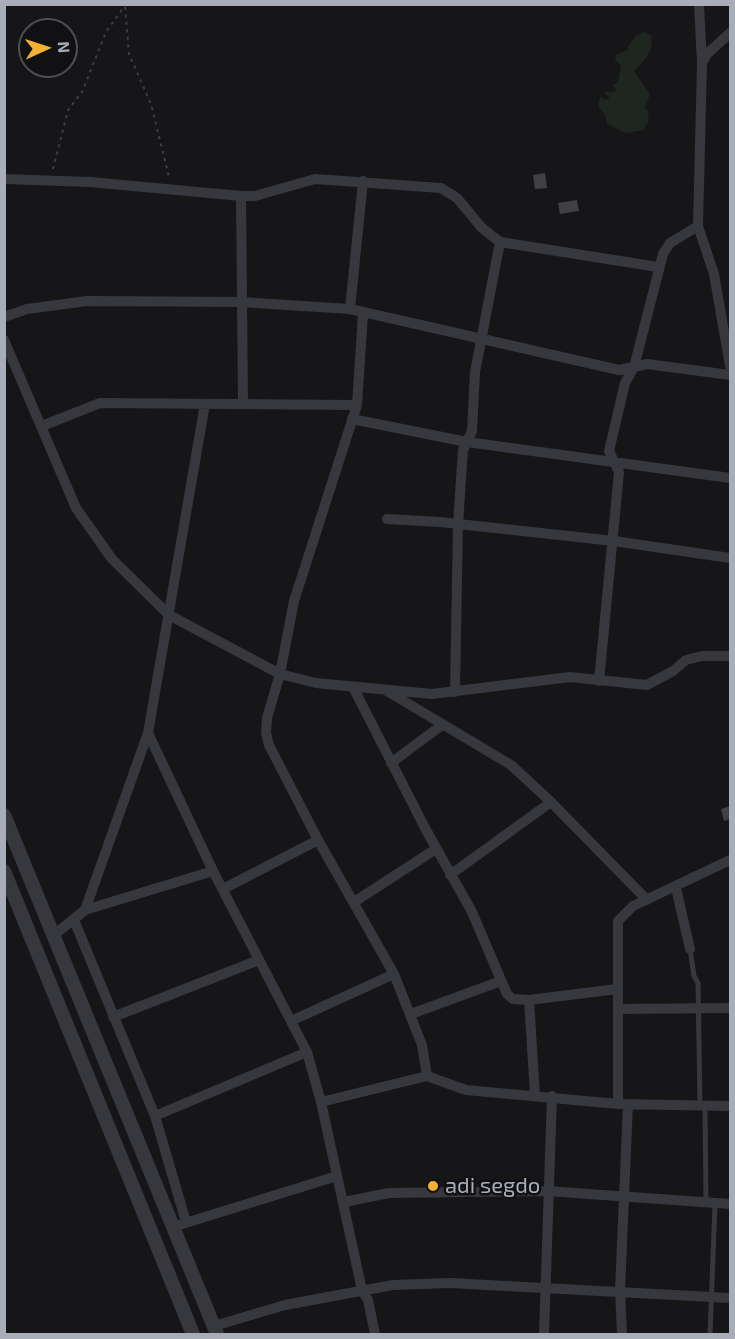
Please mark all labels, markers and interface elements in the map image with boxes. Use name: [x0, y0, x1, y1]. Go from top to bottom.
north arrow: [18, 18, 78, 78]
text: N: [55, 41, 74, 53]
place label: adi segdo: [445, 1173, 540, 1199]
marker: adi segdo: [426, 1179, 440, 1193]

